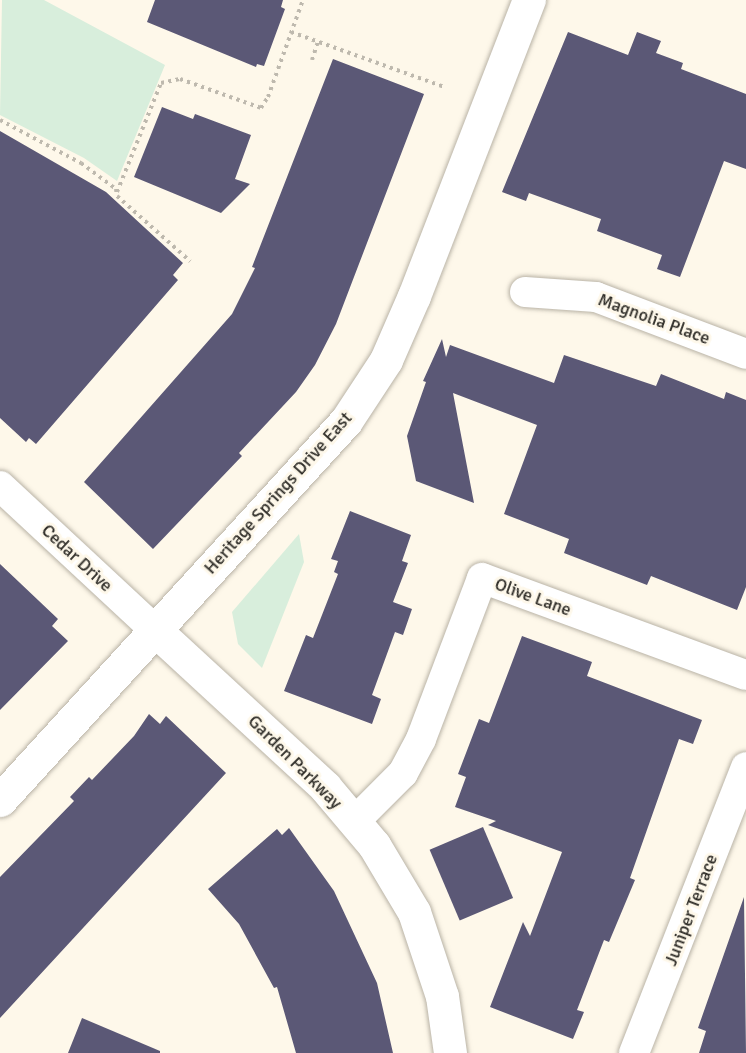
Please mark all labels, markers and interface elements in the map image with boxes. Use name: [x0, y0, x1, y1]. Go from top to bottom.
street label: Magnolia Place: [595, 289, 713, 349]
street label: Heritage Springs Drive East: [199, 407, 357, 579]
street label: Cedar Drive: [37, 520, 117, 596]
street label: Olive Lane: [492, 573, 574, 621]
street label: Garden Parkway: [243, 710, 347, 814]
street label: Juniper Terrace: [660, 851, 722, 969]

